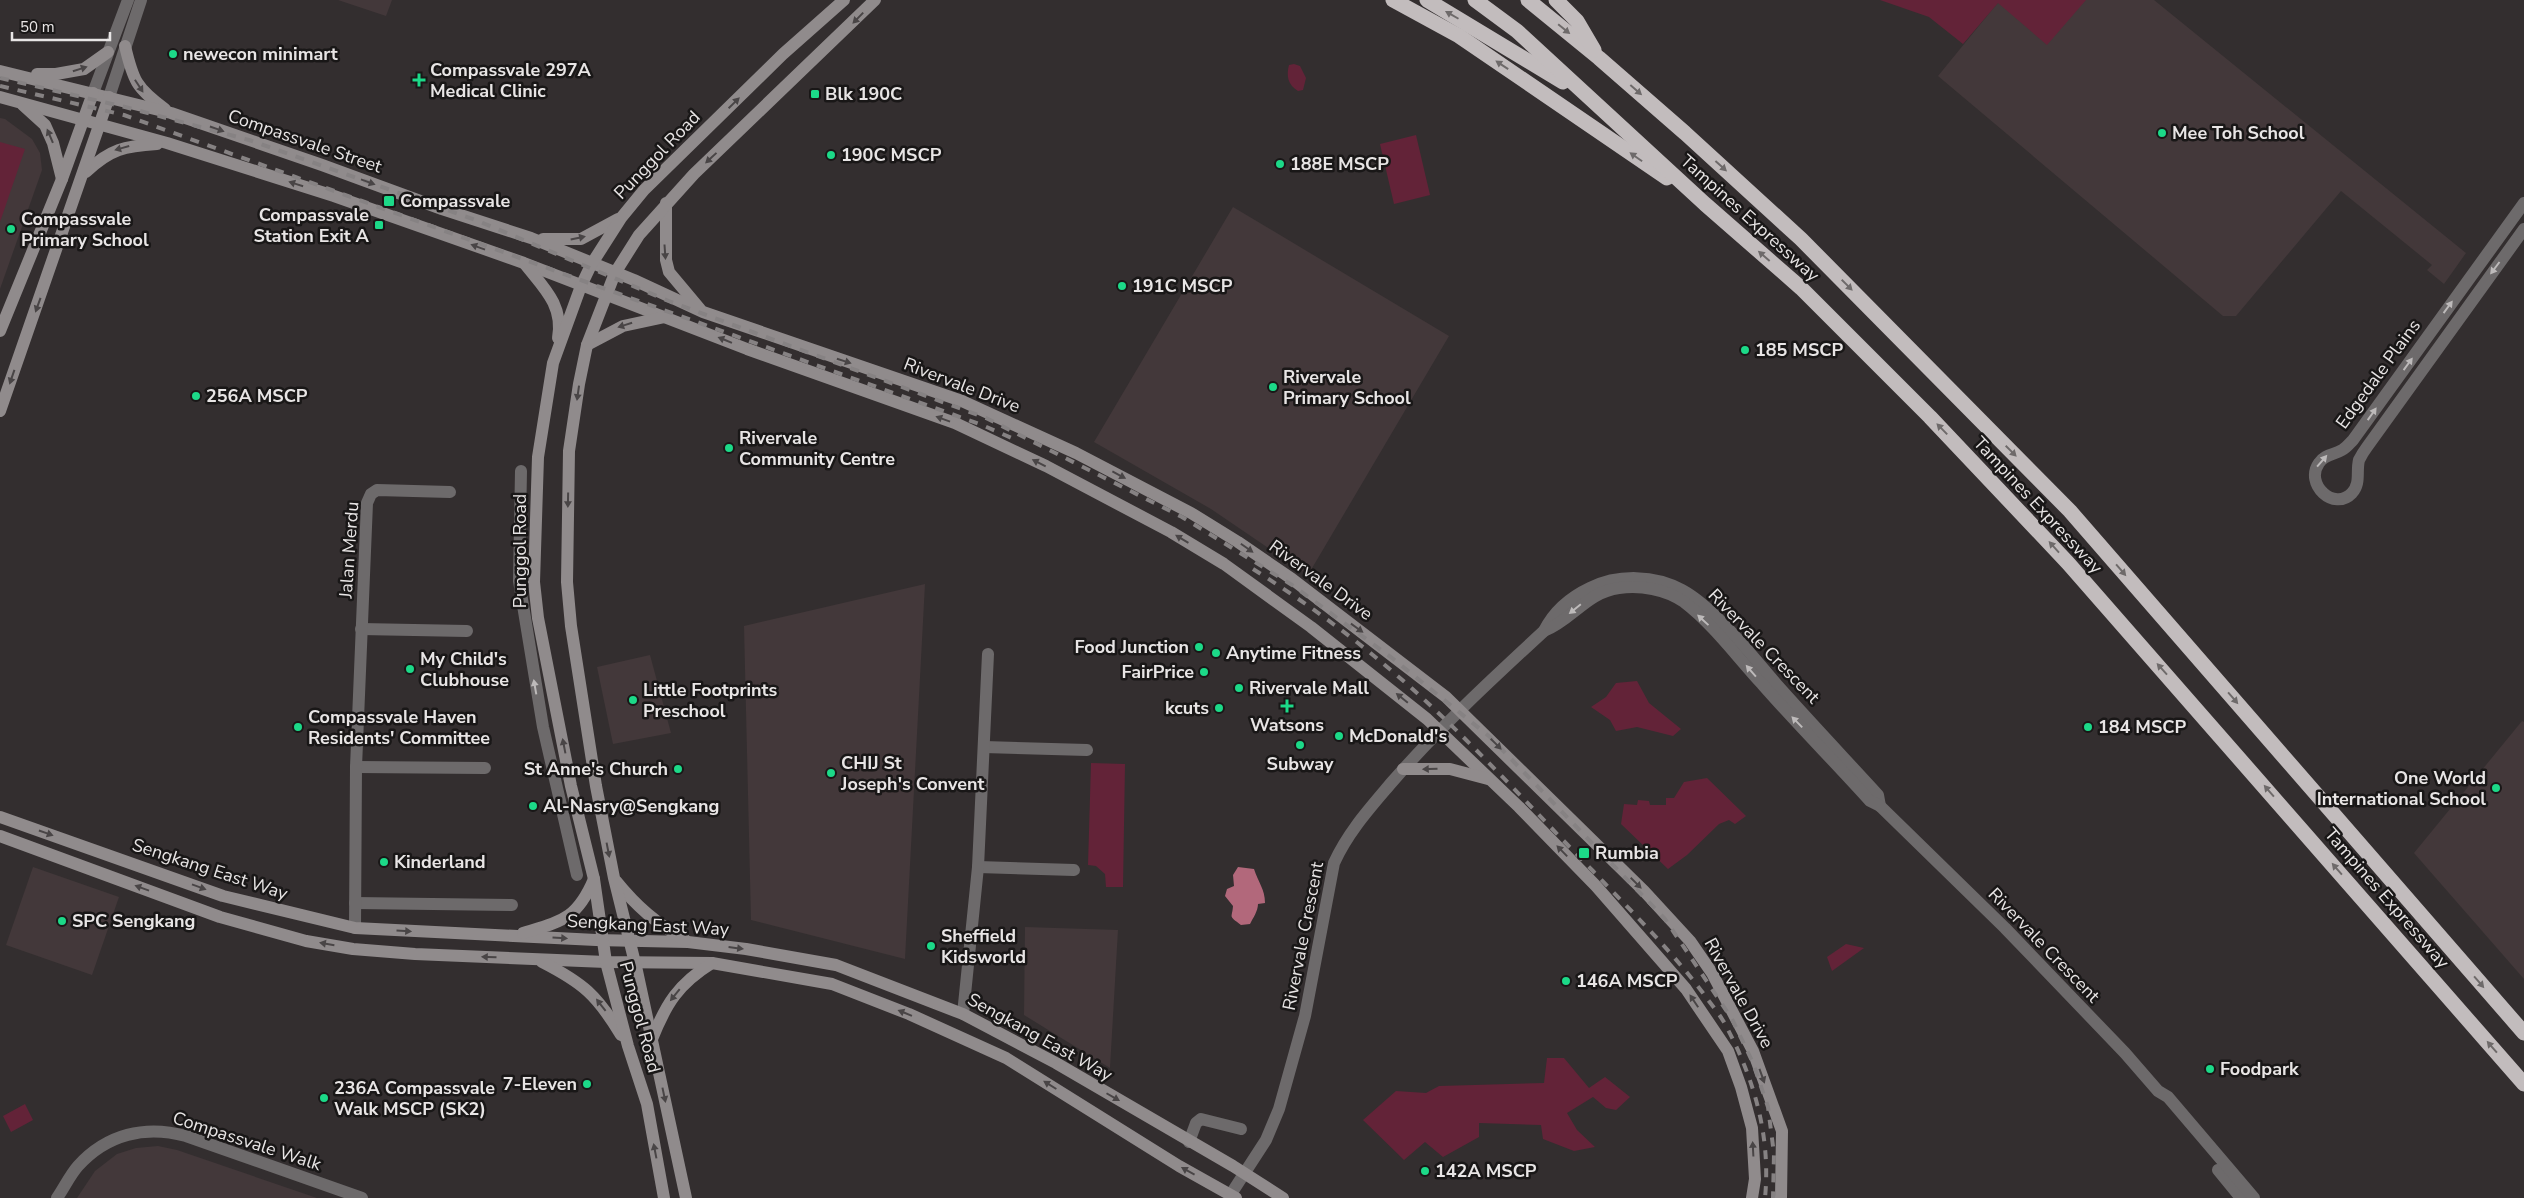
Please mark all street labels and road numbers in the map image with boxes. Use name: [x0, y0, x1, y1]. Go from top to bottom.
street label: Compassvale Street: [225, 103, 386, 179]
street label: Punggol Road: [609, 105, 705, 205]
street label: Tampines Expressway: [1675, 149, 1825, 287]
street label: Edgedale Plains: [2330, 314, 2426, 434]
street label: Rivervale Drive: [900, 352, 1024, 418]
street label: Tampines Expressway: [1968, 431, 2108, 579]
street label: Punggol Road: [508, 494, 532, 608]
street label: Jalan Merdu: [334, 501, 364, 600]
street label: Rivervale Drive: [1264, 534, 1378, 626]
street label: Rivervale Crescent: [1703, 583, 1826, 709]
street label: Tampines Expressway: [2319, 822, 2455, 974]
street label: Sengkang East Way: [129, 833, 292, 906]
street label: Rivervale Crescent: [1277, 859, 1329, 1012]
street label: Rivervale Crescent: [1983, 882, 2106, 1008]
street label: Sengkang East Way: [566, 909, 730, 941]
street label: Rivervale Drive: [1699, 934, 1779, 1052]
street label: Punggol Road: [614, 959, 666, 1075]
street label: Sengkang East Way: [963, 987, 1117, 1087]
street label: Compassvale Walk: [170, 1106, 325, 1177]

